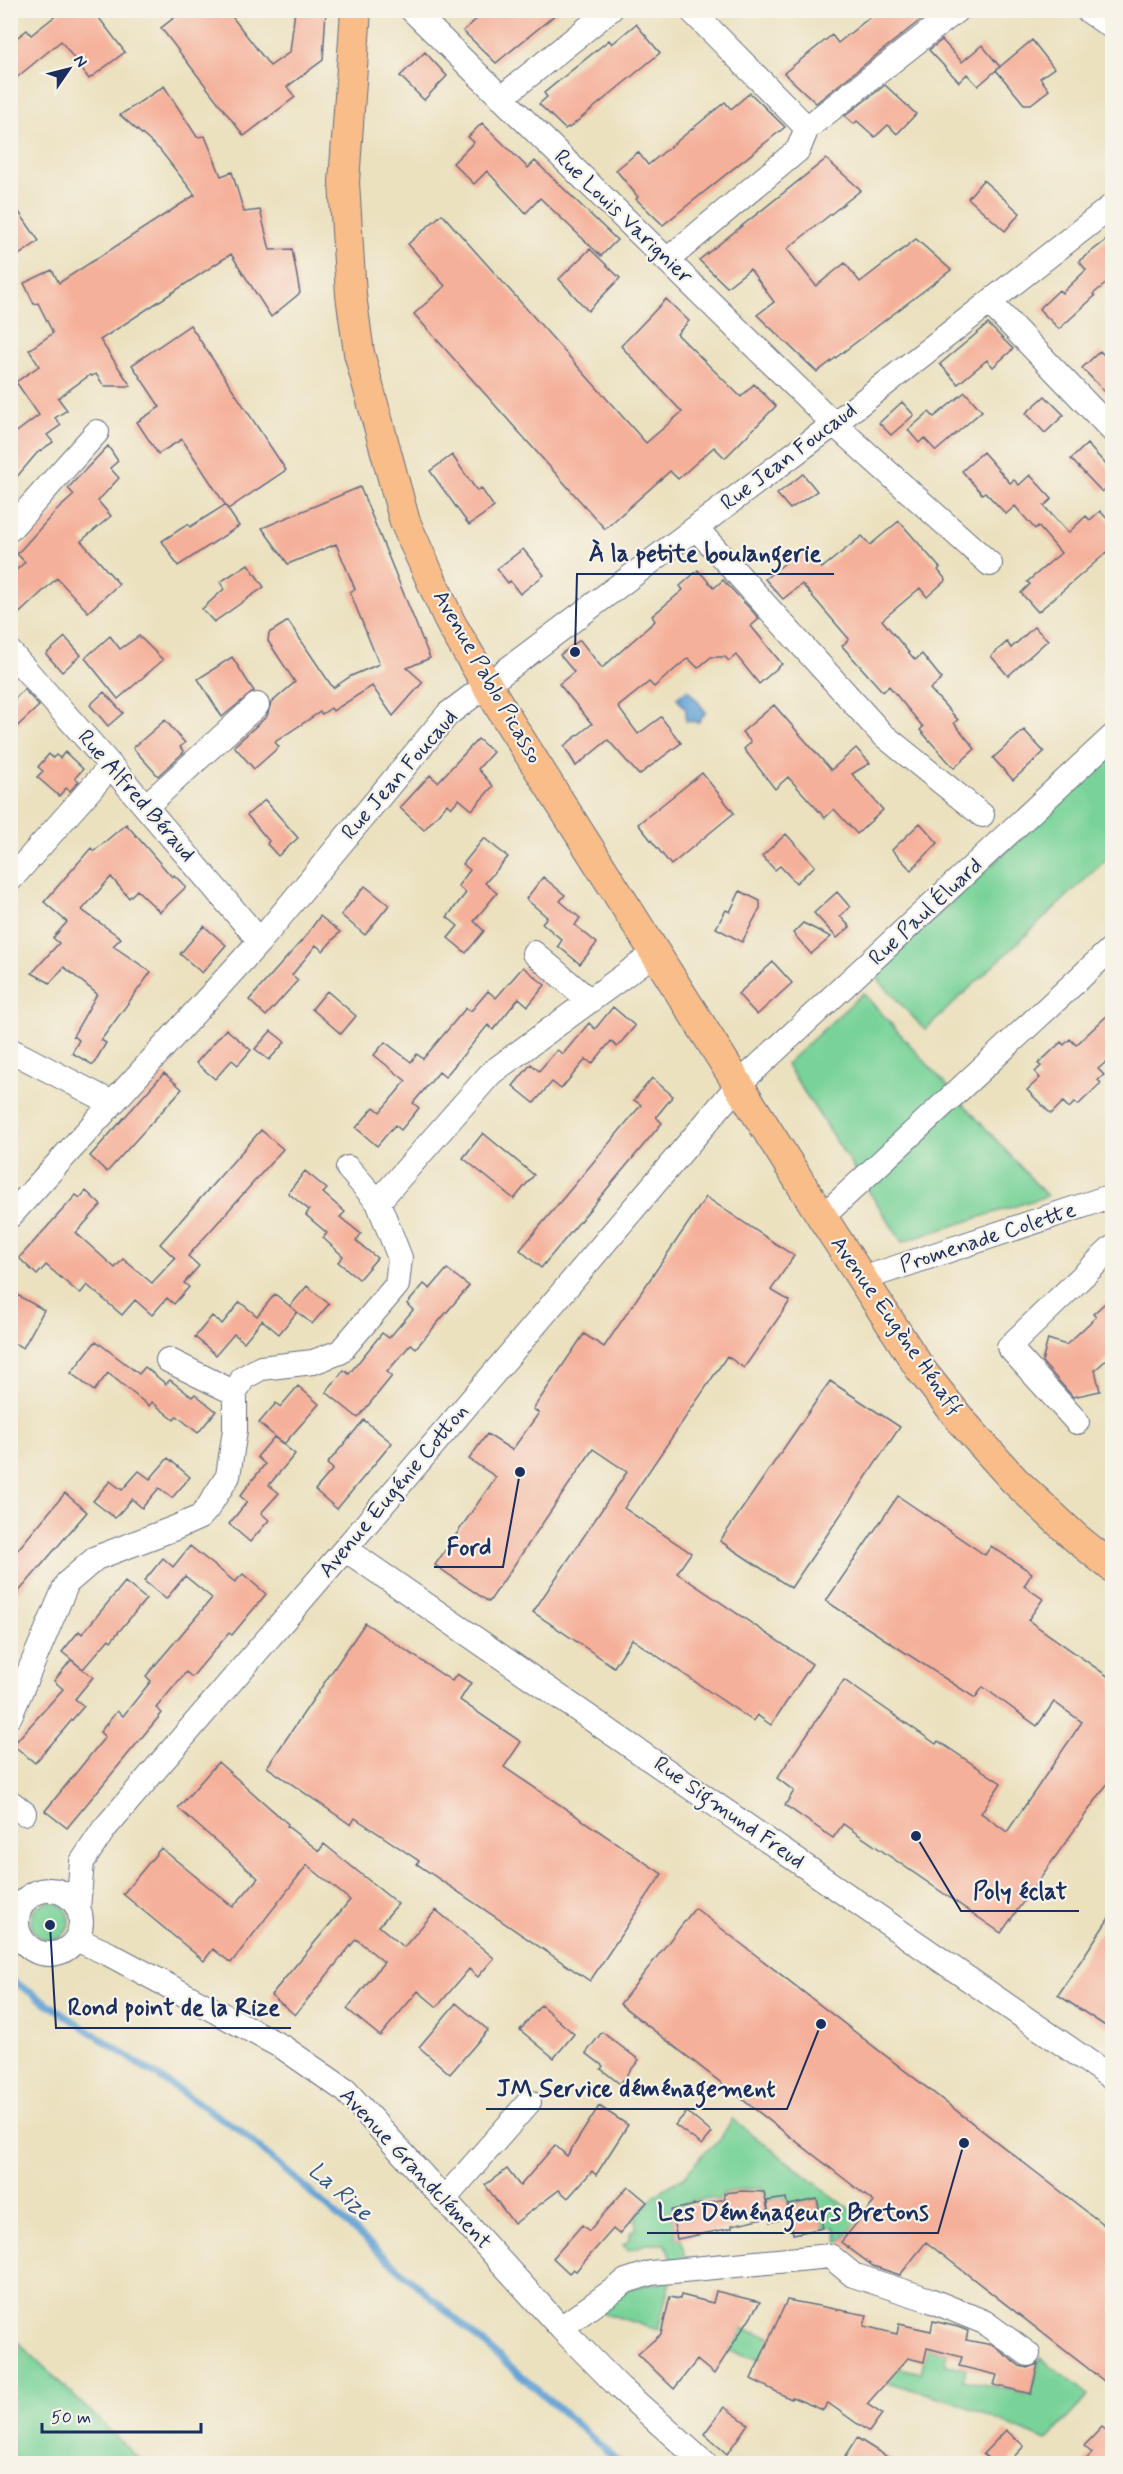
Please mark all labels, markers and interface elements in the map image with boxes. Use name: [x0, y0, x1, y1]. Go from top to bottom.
north arrow: [39, 39, 99, 99]
text: N: [68, 51, 92, 72]
street label: Rue Louis Varignier: [547, 144, 699, 292]
street label: Rue Jean Foucaud: [715, 397, 863, 517]
callout: À la petite boulangerie: [577, 532, 834, 574]
text: À la petite boulangerie: [589, 539, 822, 573]
street label: Avenue Pablo Picasso: [426, 585, 548, 769]
street label: Rue Jean Foucaud: [336, 704, 464, 846]
street label: Rue Alfred Béraud: [71, 724, 201, 868]
street label: Rue Paul Éluard: [862, 851, 989, 972]
street label: Promenade Colette: [896, 1196, 1080, 1280]
street label: Avenue Eugène Hénaff: [823, 1231, 968, 1422]
street label: Avenue Eugénie Cotton: [313, 1398, 476, 1584]
callout: Ford: [434, 1525, 503, 1567]
text: Ford: [447, 1533, 491, 1564]
street label: Rue Sigmund Freud: [646, 1750, 810, 1878]
callout: Poly éclat: [961, 1869, 1079, 1911]
text: Poly éclat: [973, 1877, 1068, 1908]
callout: Rond point de la Rize: [56, 1986, 291, 2028]
text: Rond point de la Rize: [68, 1993, 280, 2024]
callout: JM Service déménagement: [486, 2067, 787, 2109]
text: JM Service déménagement: [497, 2074, 776, 2108]
street label: Avenue Grandclément: [333, 2082, 497, 2256]
water label: La Rize: [301, 2155, 379, 2229]
callout: Les Déménageurs Bretons: [647, 2191, 938, 2233]
text: Les Déménageurs Bretons: [657, 2198, 929, 2232]
scale bar: [42, 2396, 201, 2434]
text: 50 m: [51, 2406, 91, 2430]

